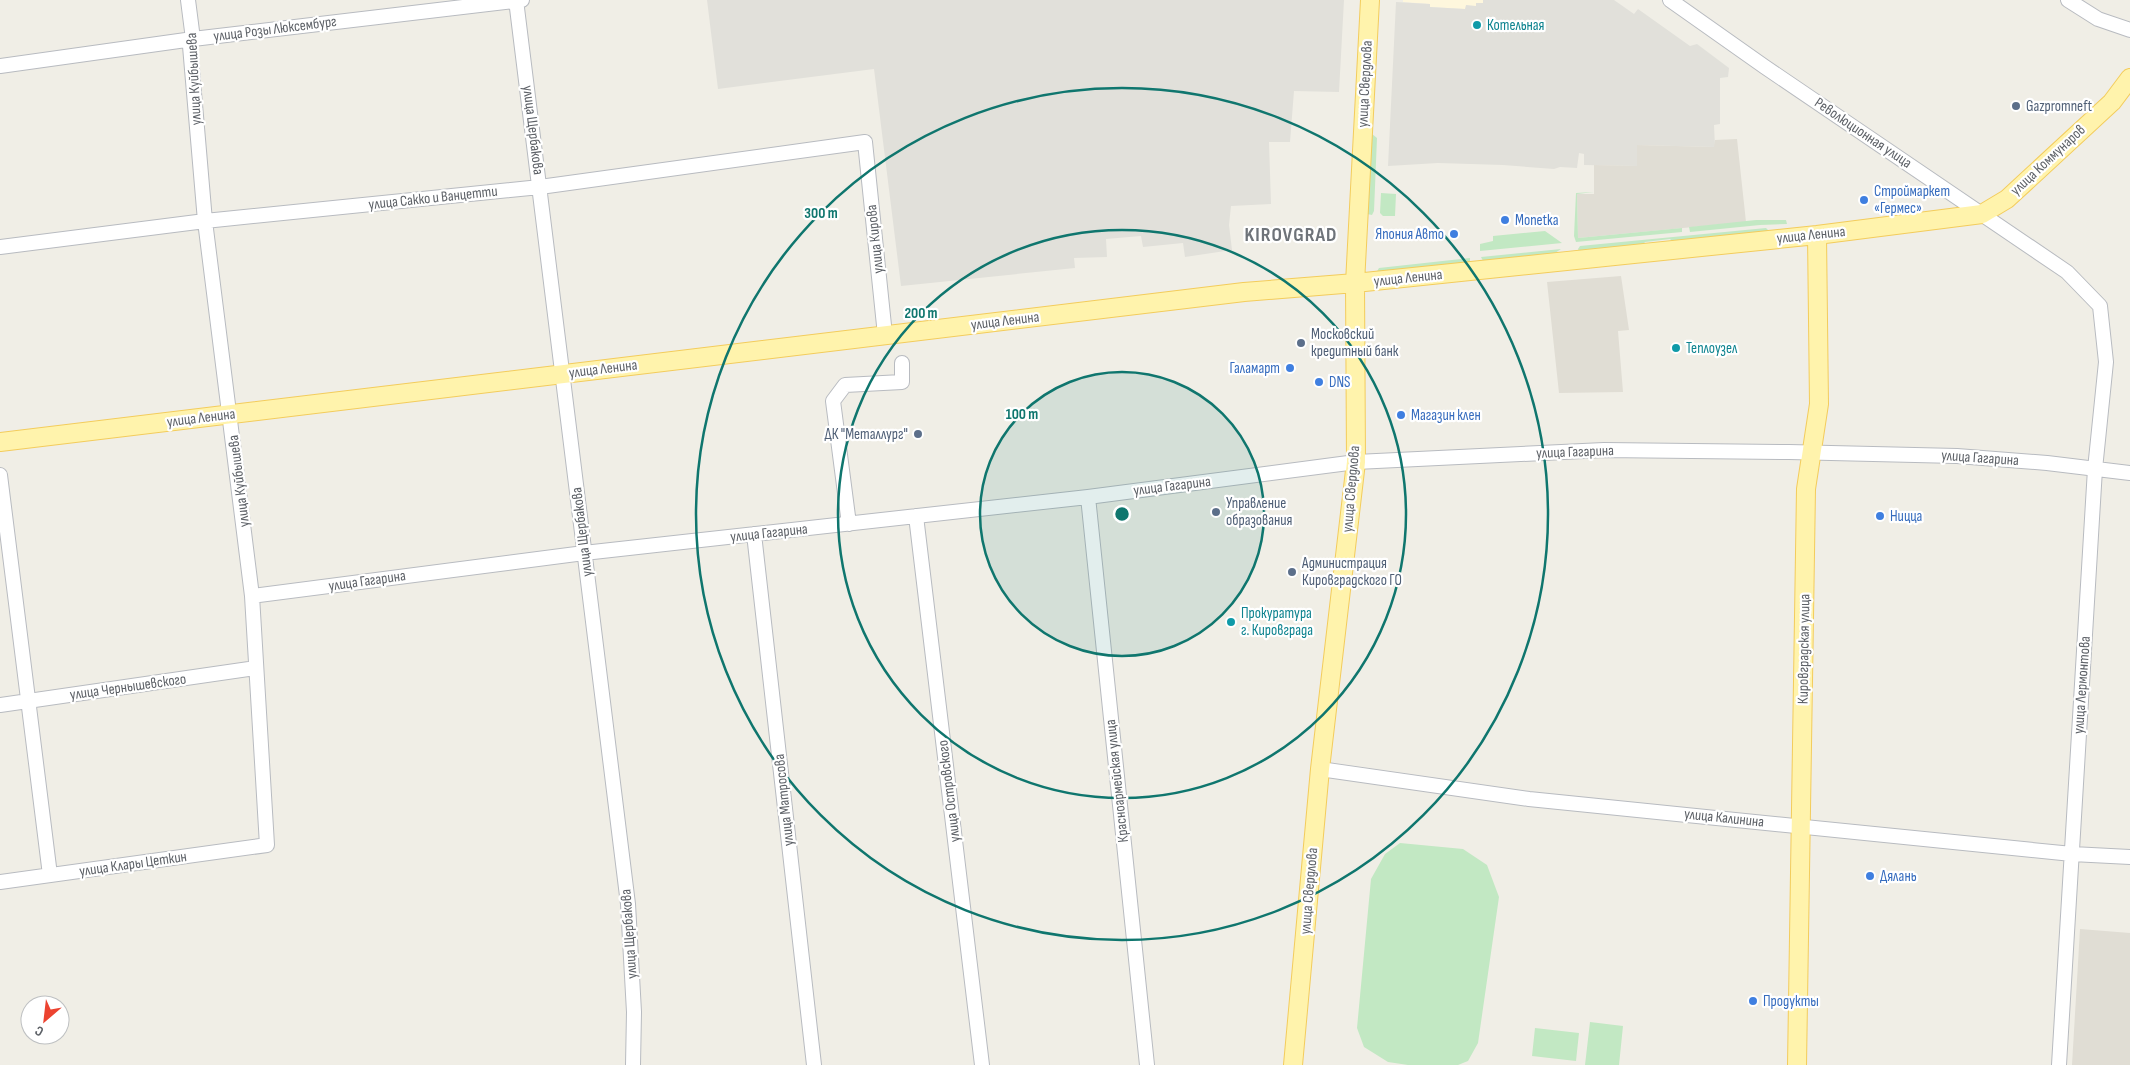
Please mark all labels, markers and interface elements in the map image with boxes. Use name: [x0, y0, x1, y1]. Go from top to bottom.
street label: улица Розы Люксембург: [212, 12, 338, 46]
place label: Котельная: [1487, 16, 1545, 35]
marker: Котельная: [1471, 19, 1483, 31]
street label: улица Куйбышева: [182, 32, 206, 126]
street label: улица Свердлова: [1353, 40, 1377, 128]
street label: улица Щербакова: [518, 84, 548, 176]
street label: Революционная улица: [1811, 93, 1915, 173]
place label: Gazpromneft: [2026, 97, 2092, 116]
marker: Gazpromneft: [2010, 100, 2022, 112]
street label: улица Коммунаров: [2007, 120, 2089, 200]
street label: улица Сакко и Ванцетти: [368, 182, 498, 214]
place label: Строймаркет «Гермес»: [1874, 182, 1950, 218]
marker: Строймаркет «Гермес»: [1858, 194, 1870, 206]
street label: улица Кирова: [862, 203, 888, 274]
text: 300 m: [804, 204, 838, 223]
place label: Monetka: [1515, 211, 1559, 230]
marker: Monetka: [1499, 214, 1511, 226]
street label: улица Ленина: [1776, 222, 1846, 248]
district label: KIROVGRAD: [1245, 223, 1337, 247]
place label: Япония Авто: [1375, 225, 1444, 244]
marker: Япония Авто: [1448, 228, 1460, 240]
street label: улица Ленина: [1373, 265, 1443, 291]
text: 200 m: [904, 304, 938, 323]
street label: улица Ленина: [970, 307, 1041, 335]
place label: Московский кредитный банк: [1311, 325, 1399, 361]
marker: Московский кредитный банк: [1295, 337, 1307, 349]
place label: Теплоузел: [1686, 339, 1738, 358]
marker: Теплоузел: [1670, 342, 1682, 354]
street label: улица Ленина: [568, 355, 639, 383]
place label: Галамарт: [1230, 359, 1280, 378]
marker: Галамарт: [1284, 362, 1296, 374]
place label: DNS: [1329, 373, 1350, 392]
marker: DNS: [1313, 376, 1325, 388]
street label: улица Ленина: [166, 404, 237, 432]
text: 100 m: [1006, 405, 1038, 424]
place label: Магазин клен: [1411, 406, 1481, 425]
marker: Магазин клен: [1395, 409, 1407, 421]
place label: ДК "Металлург": [825, 425, 908, 444]
marker: ДК "Металлург": [912, 428, 924, 440]
street label: улица Куйбышева: [224, 434, 254, 528]
street label: улица Гагарина: [1536, 441, 1614, 463]
street label: улица Свердлова: [1338, 445, 1364, 533]
street label: улица Гагарина: [1941, 446, 2020, 470]
street label: улица Гагарина: [1132, 472, 1212, 500]
street label: улица Щербакова: [567, 486, 597, 578]
place label: Управление образования: [1226, 494, 1293, 530]
centre of rings: [1113, 505, 1131, 523]
marker: Управление образования: [1210, 506, 1222, 518]
place label: Ницца: [1890, 507, 1923, 526]
marker: Ницца: [1874, 510, 1886, 522]
street label: улица Гагарина: [729, 519, 809, 547]
place label: Администрация Кировградского ГО: [1301, 554, 1402, 590]
street label: улица Гагарина: [327, 566, 407, 596]
marker: Администрация Кировградского ГО: [1286, 566, 1298, 578]
street label: Кировградская улица: [1794, 593, 1814, 704]
place label: Прокуратура г. Кировграда: [1241, 604, 1313, 640]
marker: Прокуратура г. Кировграда: [1225, 616, 1237, 628]
street label: улица Лермонтова: [2069, 635, 2095, 735]
street label: улица Чернышевского: [69, 669, 187, 705]
street label: Красноармейская улица: [1101, 718, 1133, 843]
street label: улица Островского: [933, 739, 965, 843]
street label: улица Матросова: [770, 753, 798, 847]
street label: улица Калинина: [1683, 804, 1765, 832]
street label: улица Клары Цеткин: [78, 847, 188, 881]
street label: улица Свердлова: [1296, 847, 1322, 935]
place label: Дялань: [1880, 867, 1917, 886]
marker: Дялань: [1864, 870, 1876, 882]
street label: улица Щербакова: [616, 888, 642, 980]
place label: Продукты: [1763, 992, 1819, 1011]
north arrow: [20, 995, 70, 1045]
marker: Продукты: [1747, 995, 1759, 1007]
text: С: [32, 1022, 46, 1040]

